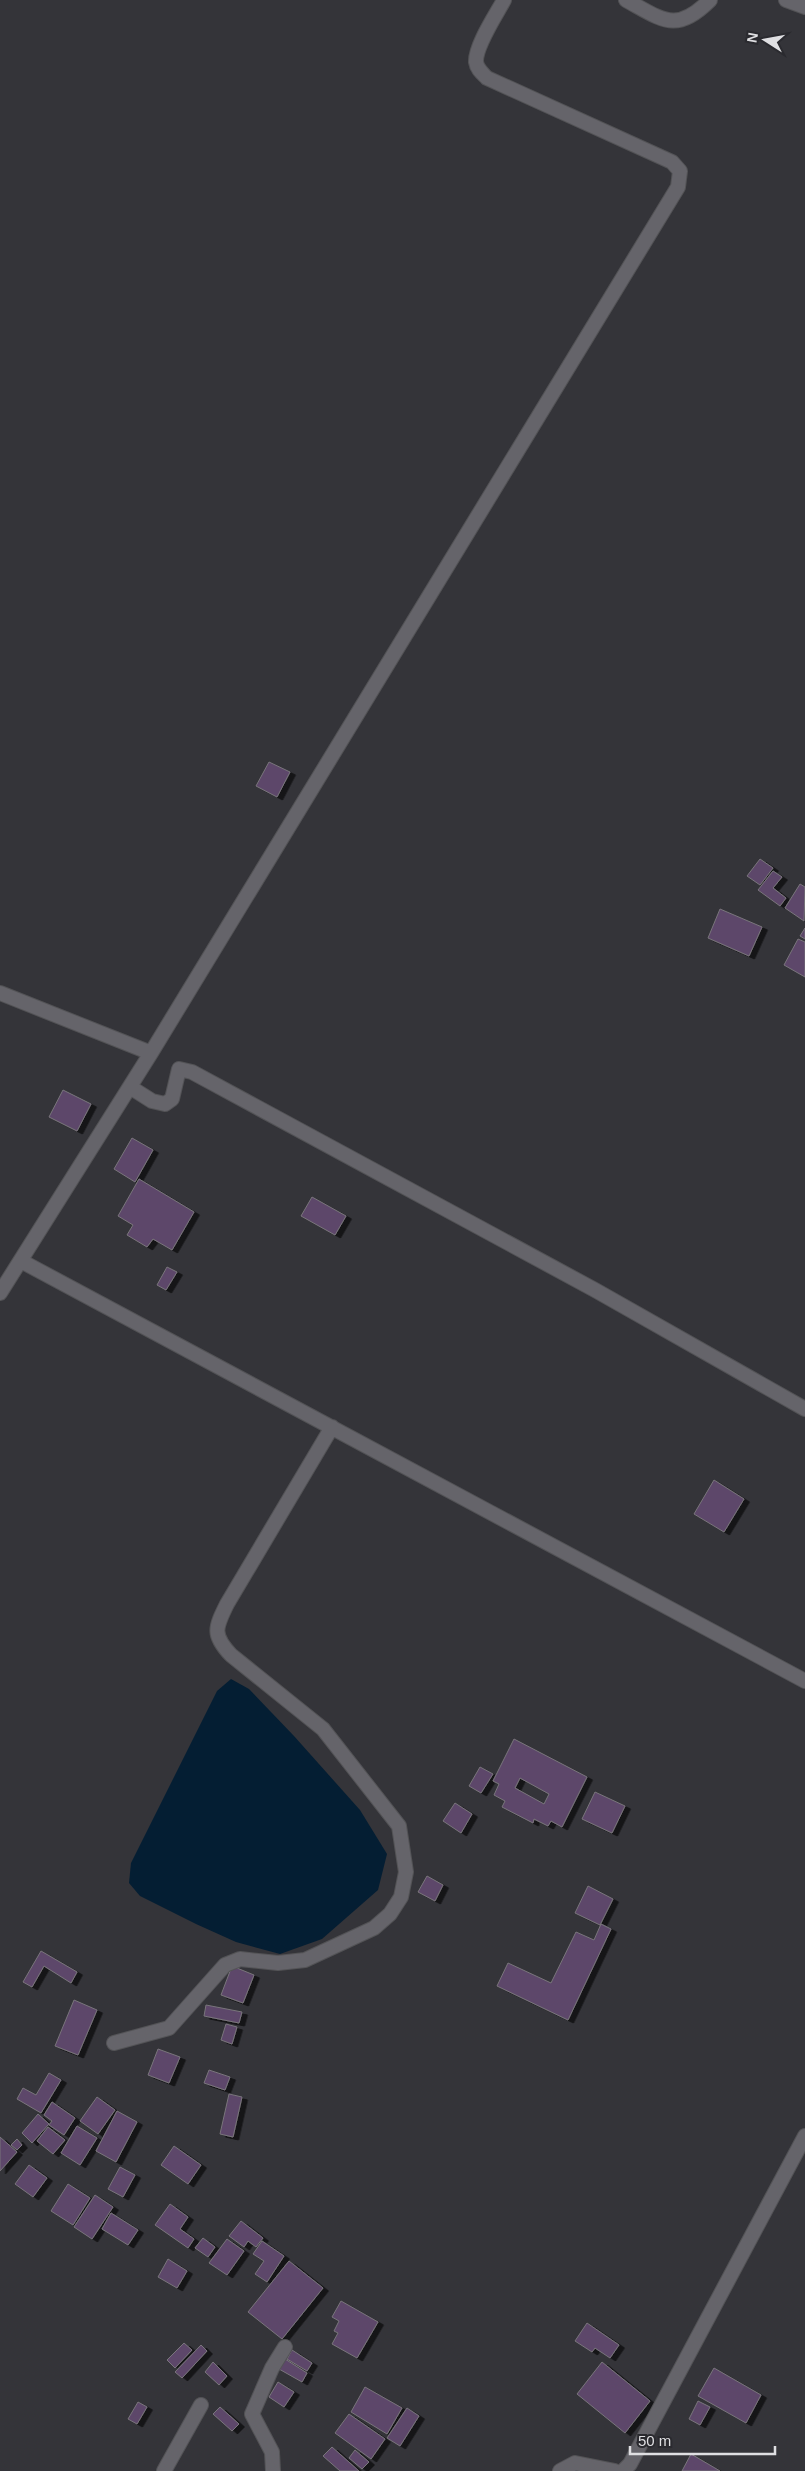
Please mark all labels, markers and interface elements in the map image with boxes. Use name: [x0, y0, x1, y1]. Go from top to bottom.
north arrow: [740, 15, 790, 65]
text: N: [743, 31, 761, 44]
scale bar: [630, 2424, 775, 2456]
text: 50 m: [638, 2432, 671, 2449]

